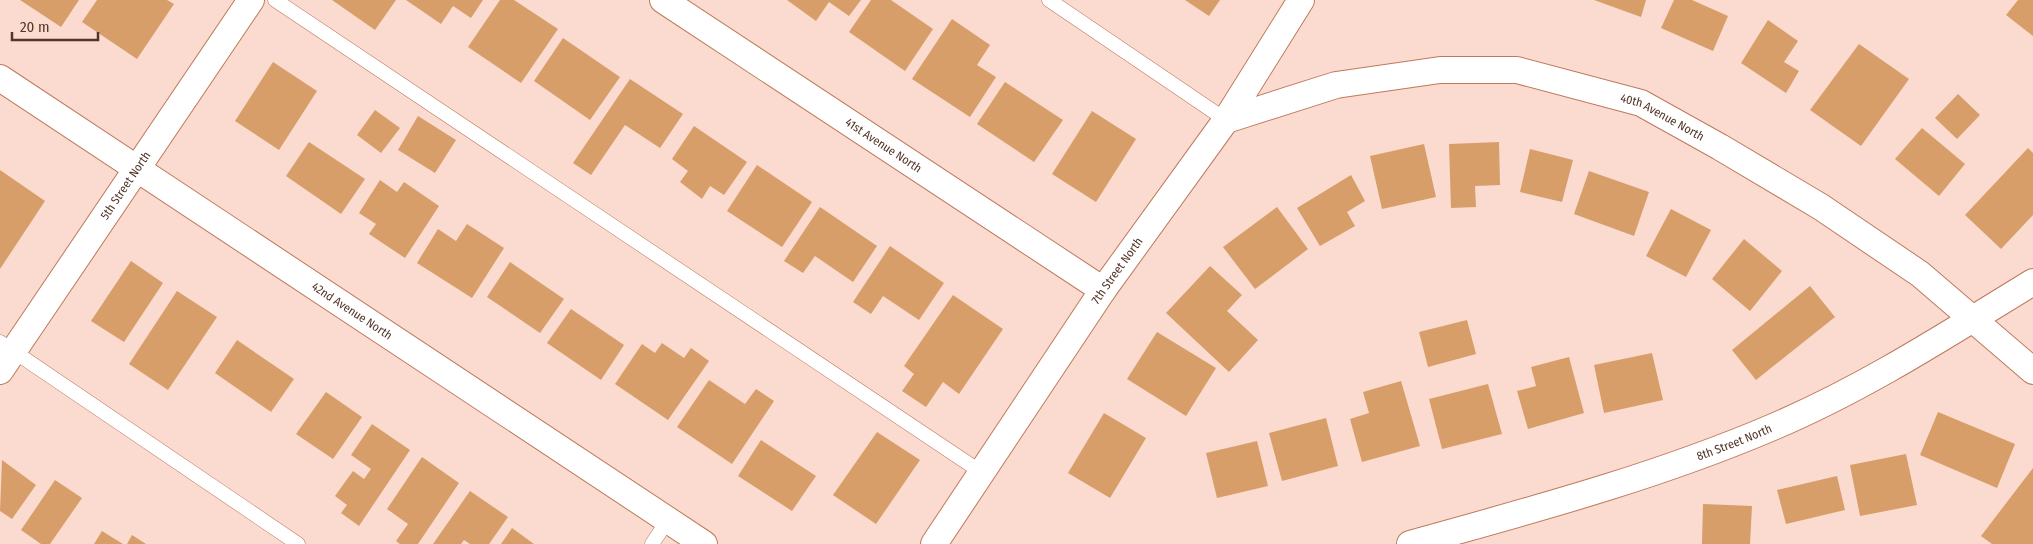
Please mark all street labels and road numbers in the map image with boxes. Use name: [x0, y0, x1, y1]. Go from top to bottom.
street label: 40th Avenue North: [1619, 91, 1707, 144]
street label: 41st Avenue North: [843, 115, 924, 176]
street label: 5th Street North: [98, 149, 153, 222]
street label: 7th Street North: [1089, 235, 1146, 307]
street label: 42nd Avenue North: [309, 279, 395, 343]
street label: 8th Street North: [1695, 421, 1774, 463]

